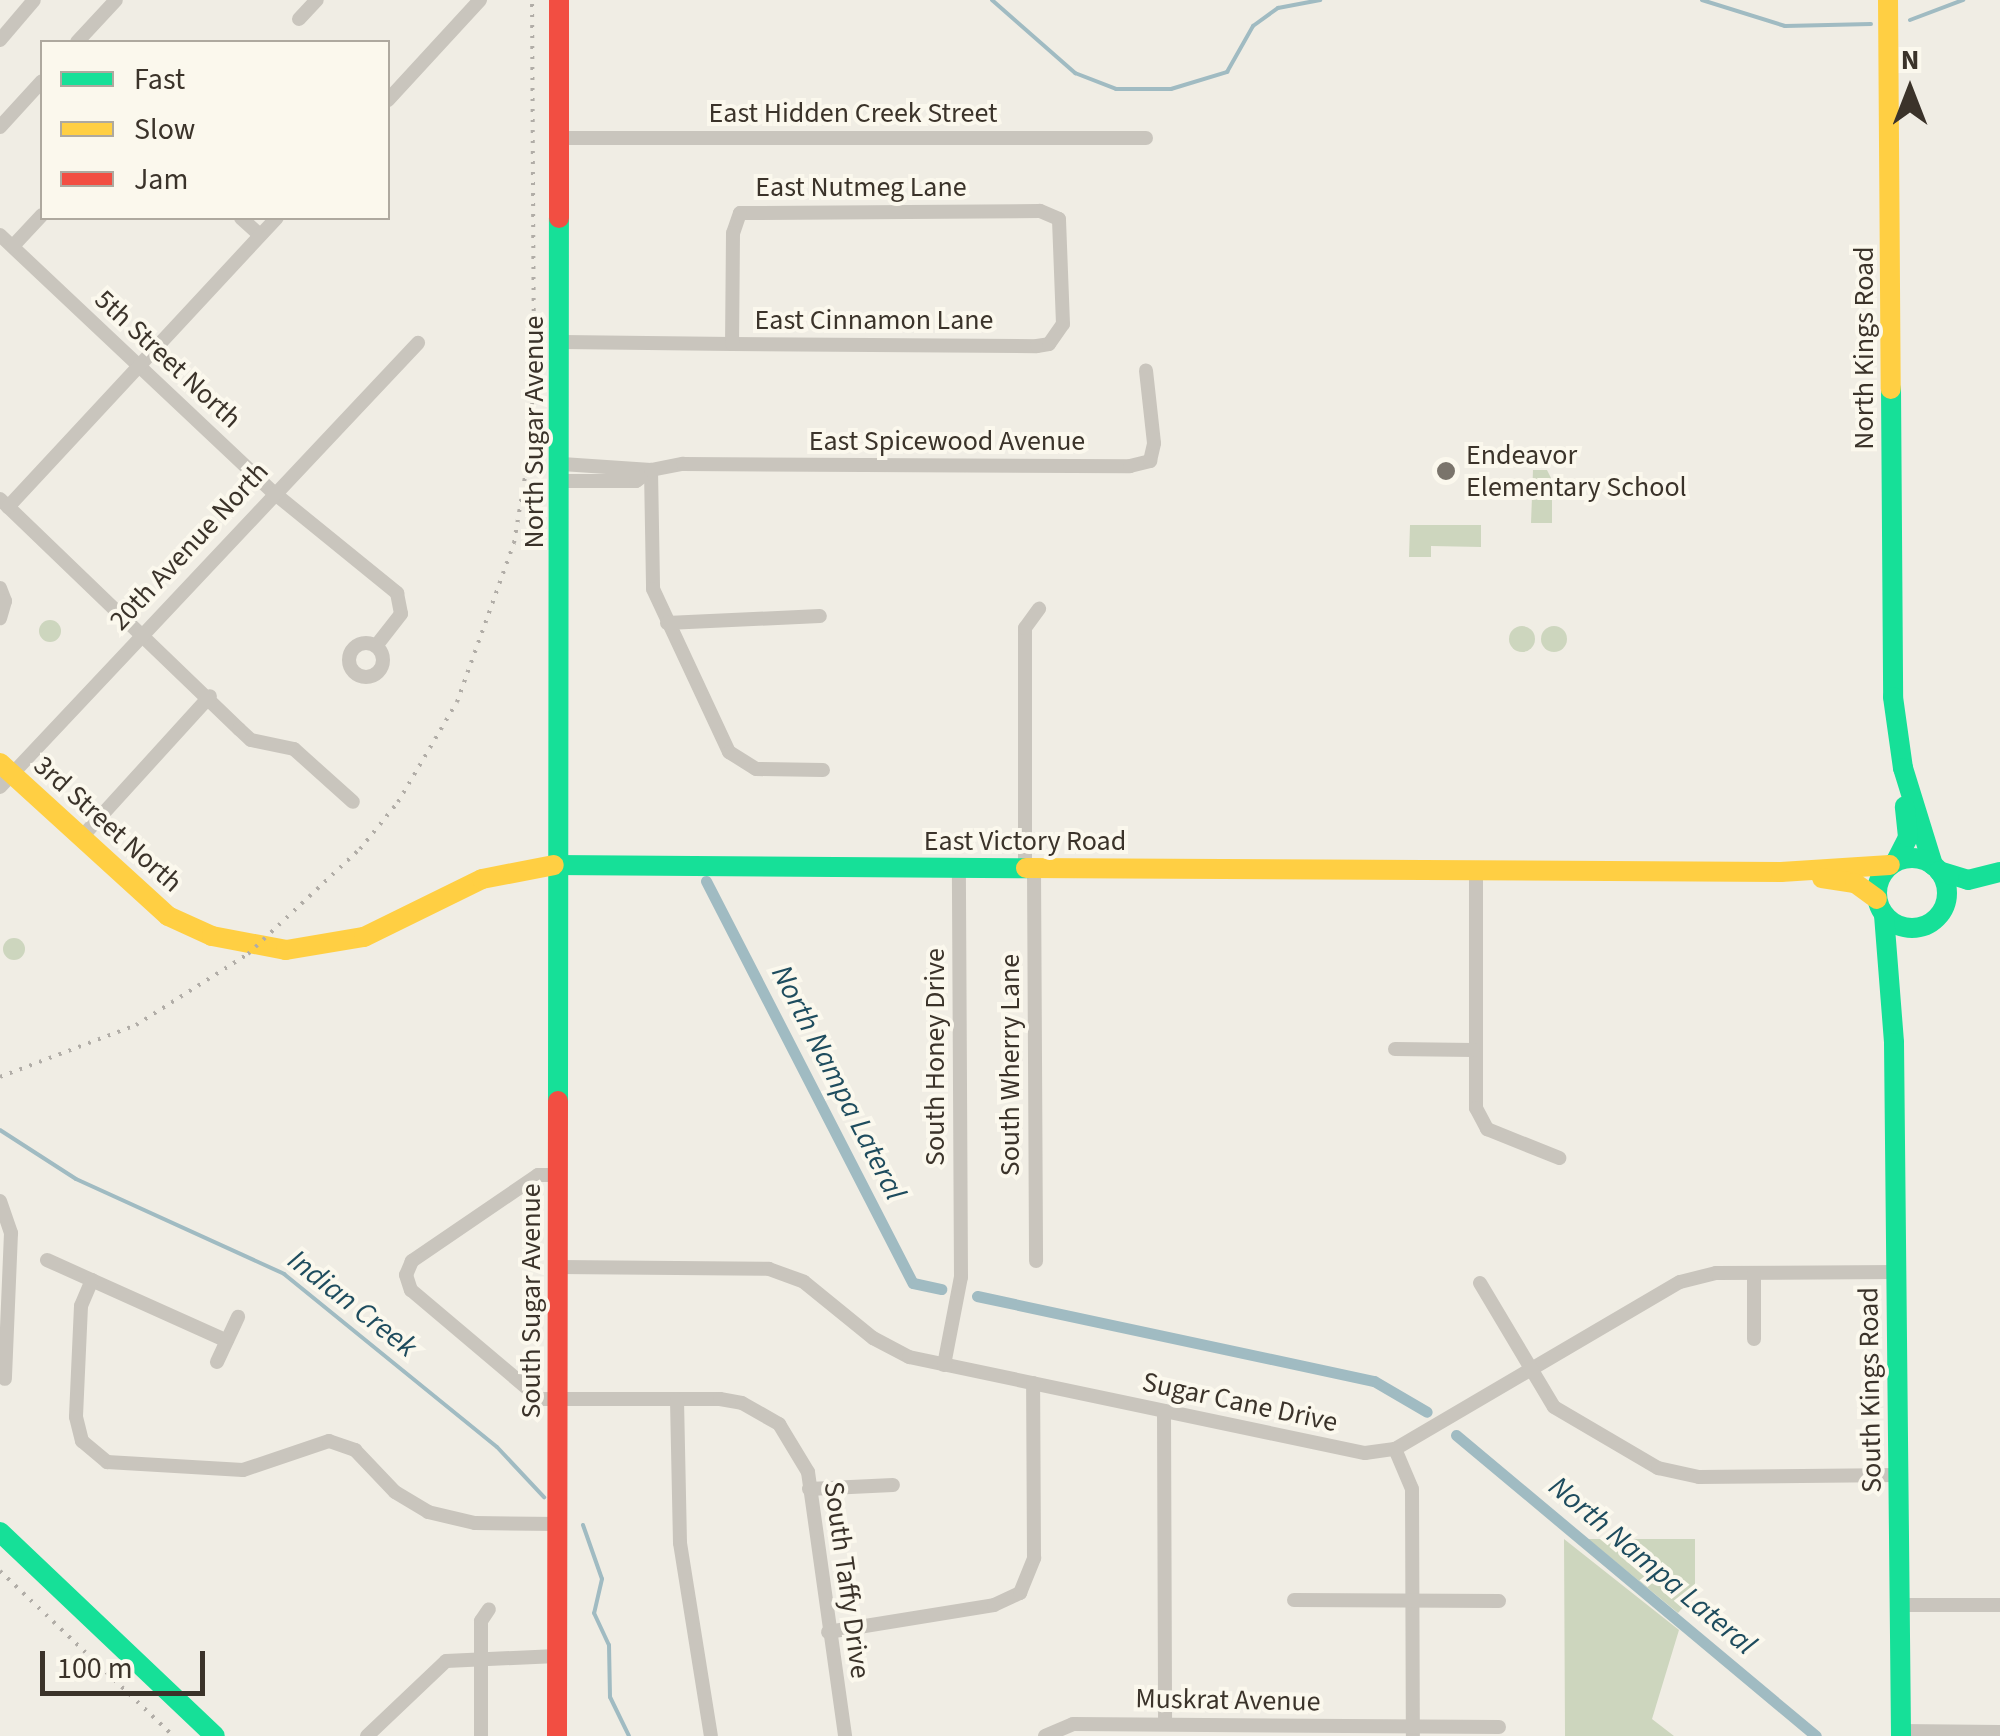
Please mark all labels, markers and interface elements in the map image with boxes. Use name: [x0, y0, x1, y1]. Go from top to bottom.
legend: [40, 40, 390, 220]
north arrow: [1860, 40, 1960, 140]
text: N: [1901, 40, 1919, 80]
text: Fast: [134, 58, 185, 101]
street label: East Hidden Creek Street: [709, 96, 997, 130]
text: Slow: [134, 108, 195, 151]
text: Jam: [134, 158, 188, 201]
street label: East Nutmeg Lane: [755, 170, 967, 204]
street label: North Kings Road: [1847, 246, 1881, 450]
street label: 5th Street North: [88, 283, 248, 435]
street label: East Cinnamon Lane: [755, 303, 993, 337]
street label: North Sugar Avenue: [517, 316, 551, 548]
street label: East Spicewood Avenue: [809, 424, 1085, 458]
place label: Endeavor Elementary School: [1466, 438, 1687, 504]
street label: 20th Avenue North: [102, 455, 276, 637]
marker: Endeavor Elementary School: [1435, 460, 1457, 482]
street label: 3rd Street North: [27, 749, 189, 899]
street label: East Victory Road: [924, 824, 1126, 858]
street label: South Honey Drive: [918, 948, 952, 1166]
street label: South Wherry Lane: [993, 954, 1027, 1176]
water label: North Nampa Lateral: [763, 959, 913, 1207]
street label: South Sugar Avenue: [514, 1183, 548, 1419]
water label: Indian Creek: [280, 1242, 424, 1366]
street label: South Kings Road: [1851, 1287, 1889, 1493]
street label: Sugar Cane Drive: [1139, 1365, 1341, 1439]
water label: North Nampa Lateral: [1541, 1469, 1763, 1663]
street label: South Taffy Drive: [817, 1479, 877, 1681]
scale bar: [45, 1631, 210, 1693]
text: 100 m: [57, 1647, 133, 1690]
street label: Muskrat Avenue: [1135, 1682, 1321, 1718]

